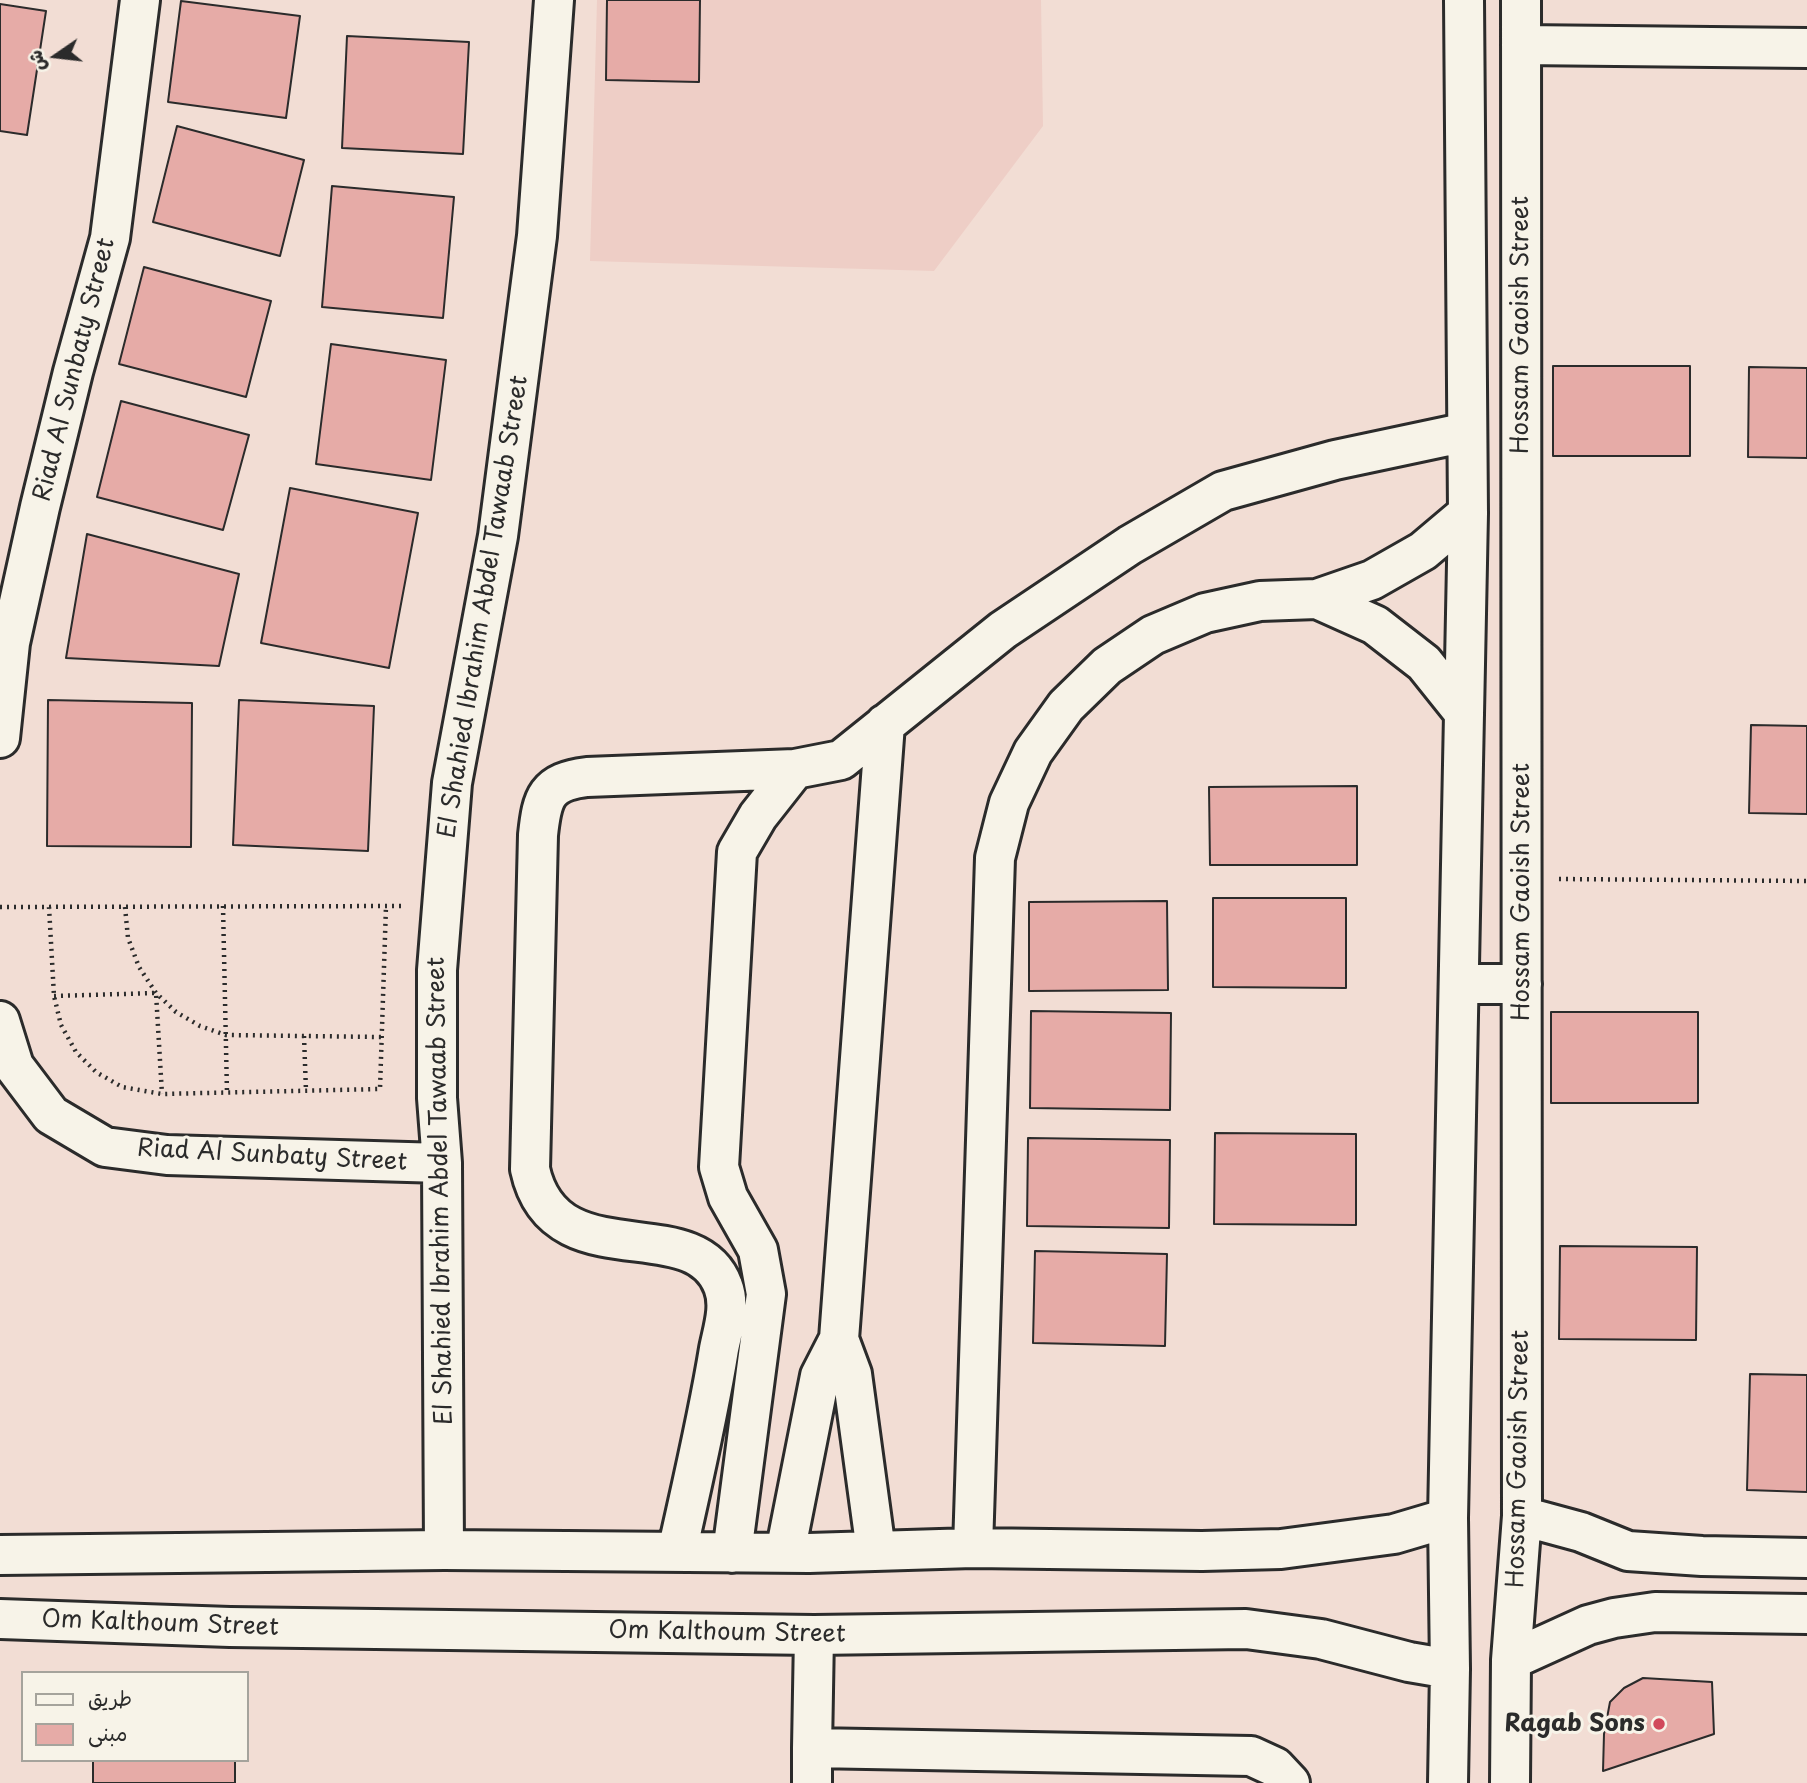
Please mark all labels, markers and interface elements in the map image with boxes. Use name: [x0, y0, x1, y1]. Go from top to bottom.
north arrow: [21, 21, 91, 91]
text: ش: [20, 48, 52, 75]
street label: Hossam Gaoish Street: [1507, 196, 1535, 454]
street label: Riad Al Sunbaty Street: [28, 235, 122, 505]
street label: El Shahied Ibrahim Abdel Tawaab Street: [433, 373, 535, 841]
street label: Hossam Gaoish Street: [1508, 763, 1536, 1021]
street label: El Shahied Ibrahim Abdel Tawaab Street: [423, 957, 459, 1425]
street label: Riad Al Sunbaty Street: [136, 1135, 408, 1177]
street label: Hossam Gaoish Street: [1502, 1330, 1536, 1588]
street label: Om Kalthoum Street: [41, 1605, 279, 1643]
street label: Om Kalthoum Street: [608, 1617, 846, 1649]
legend: [21, 1671, 248, 1762]
text: طريق: [88, 1681, 132, 1713]
place label: Ragab Sons: [1505, 1710, 1645, 1738]
text: مبنى: [88, 1716, 127, 1748]
marker: Ragab Sons: [1651, 1716, 1667, 1732]

